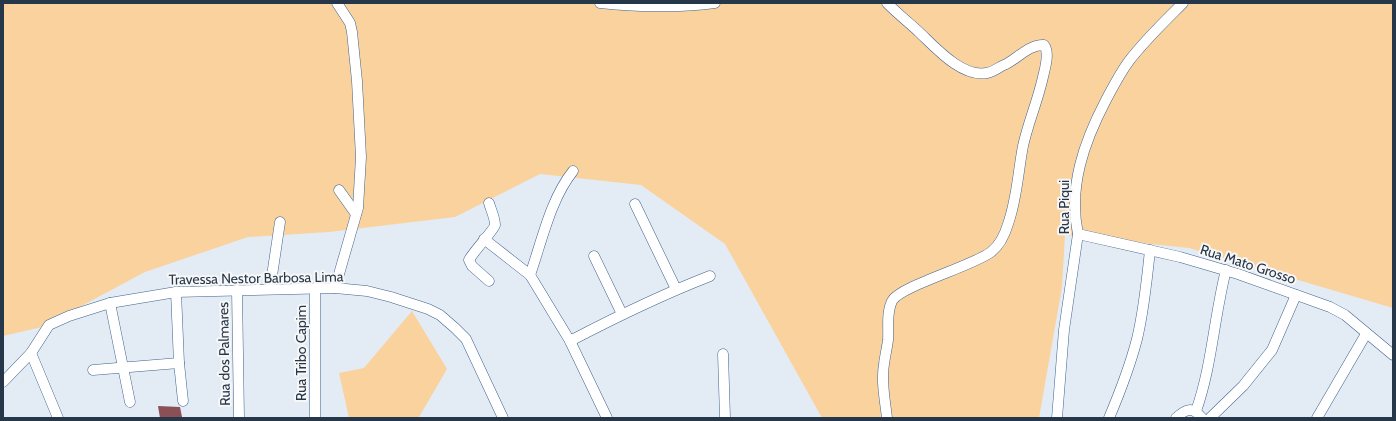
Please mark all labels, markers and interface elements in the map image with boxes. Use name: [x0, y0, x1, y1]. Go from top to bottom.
street label: Rua Piqui: [1055, 180, 1073, 234]
street label: Rua Mato Grosso: [1198, 240, 1298, 288]
street label: Travessa Nestor Barbosa Lima: [169, 267, 344, 289]
street label: Rua dos Palmares: [214, 302, 234, 406]
street label: Rua Tribo Capim: [292, 305, 310, 401]

